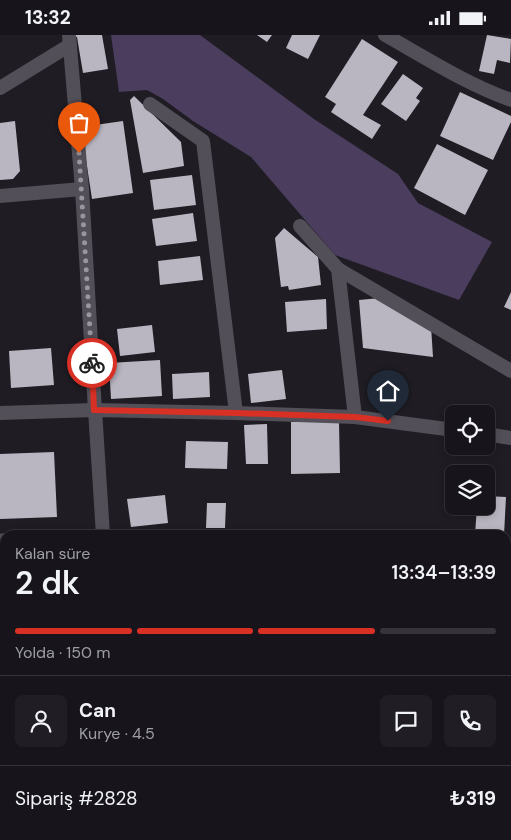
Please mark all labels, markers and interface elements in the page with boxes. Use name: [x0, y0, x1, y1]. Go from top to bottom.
text: 13:32: [25, 5, 71, 30]
pin: [58, 102, 100, 153]
icon: bag: [65, 109, 93, 137]
courier: [67, 338, 117, 388]
icon: bike: [78, 349, 106, 377]
pin: [367, 370, 409, 421]
icon: home: [374, 377, 402, 405]
map controls: [445, 405, 495, 515]
button: locate: [445, 405, 495, 455]
button: layers: [445, 465, 495, 515]
text: Kalan süre: [15, 543, 90, 564]
text: 13:34–13:39: [391, 560, 496, 585]
text: 2 dk: [15, 562, 80, 604]
text: Yolda · 150 m: [15, 642, 111, 663]
button: person: [15, 695, 67, 747]
button: chat: [380, 695, 432, 747]
button: phone: [444, 695, 496, 747]
text: Can: [79, 698, 116, 723]
text: Kurye · 4.5: [79, 723, 155, 744]
text: Sipariş #2828: [15, 786, 138, 811]
text: ₺319: [450, 786, 496, 811]

